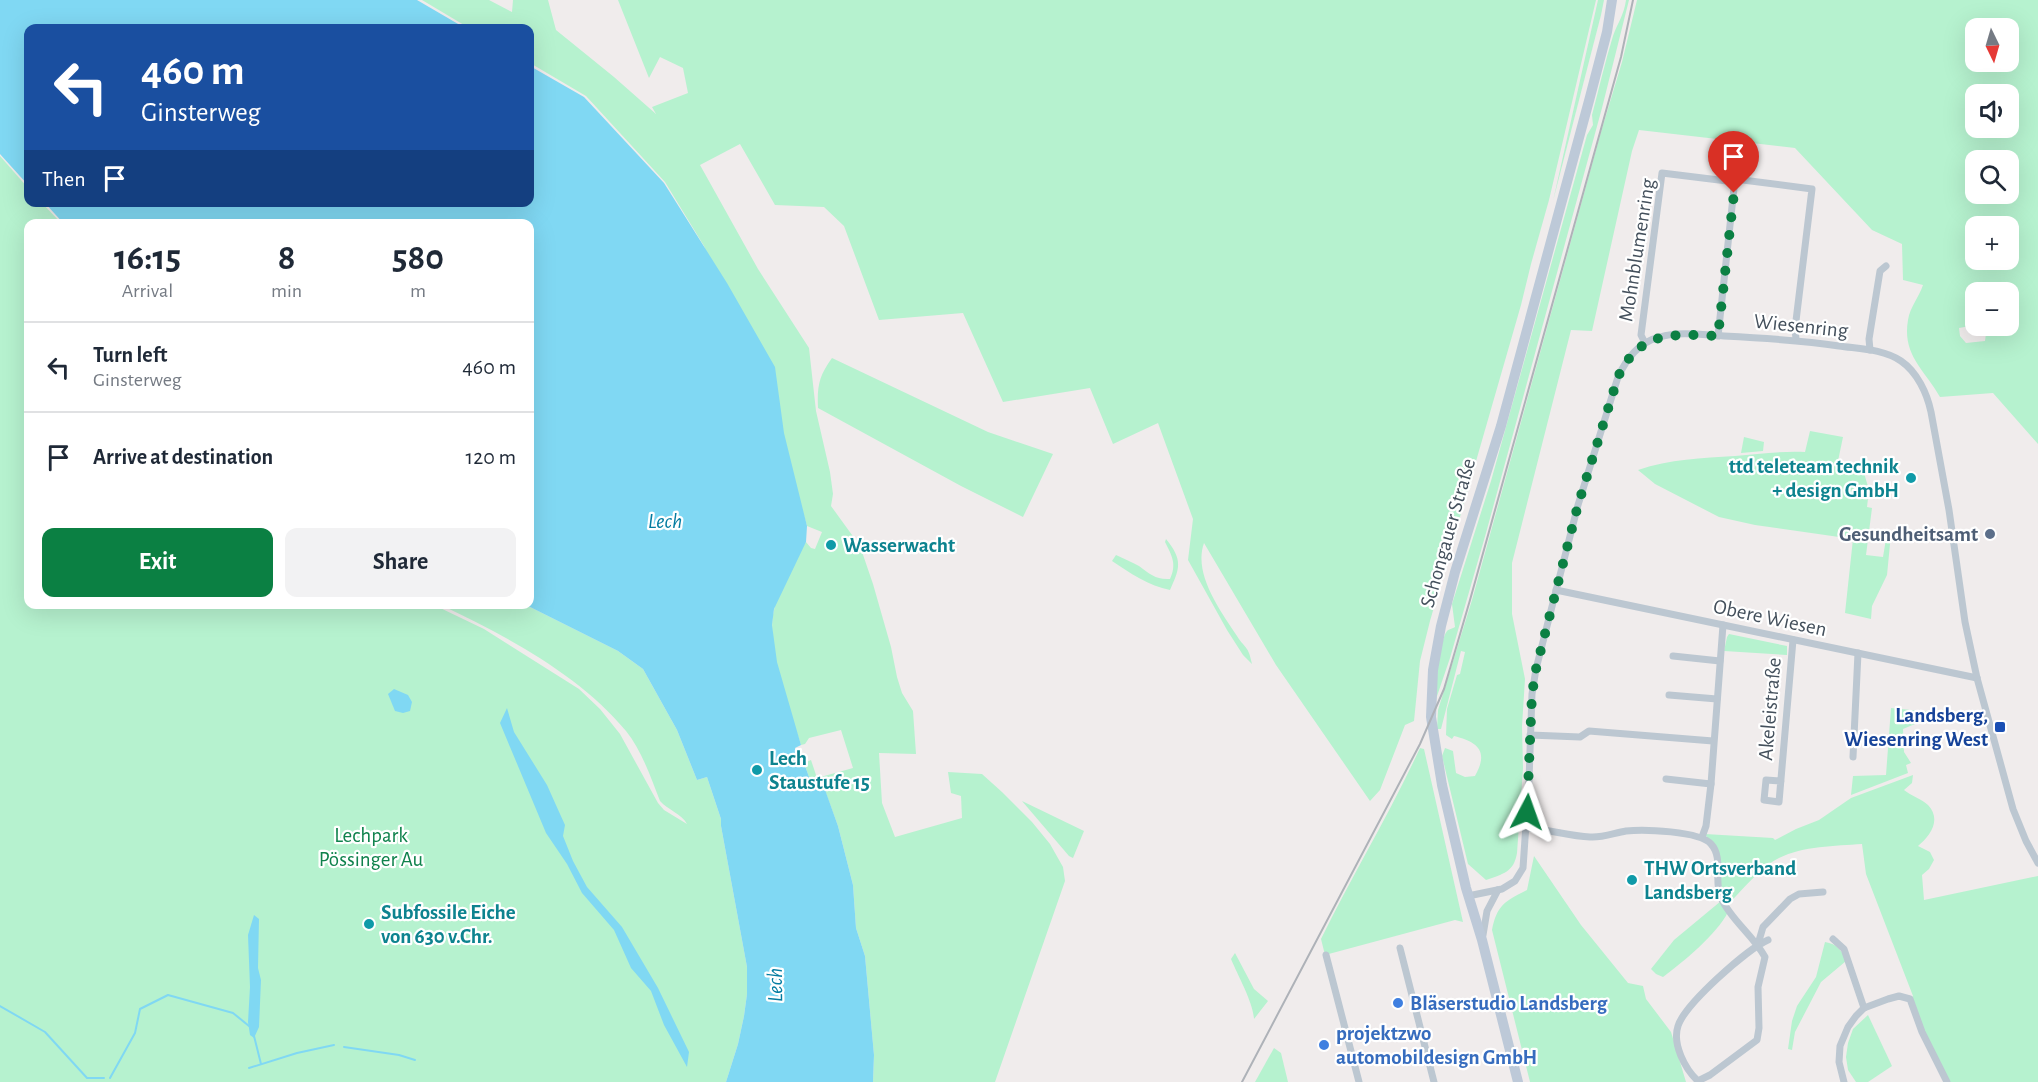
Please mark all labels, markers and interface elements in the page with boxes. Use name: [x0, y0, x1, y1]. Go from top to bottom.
north arrow: [1965, 18, 2019, 72]
map controls: [1965, 18, 2019, 336]
icon: left: [42, 48, 120, 126]
text: 460 m: [141, 50, 245, 92]
button: sound: [1965, 84, 2019, 138]
text: Ginsterweg: [141, 99, 261, 126]
pin: [1708, 131, 1759, 193]
icon: arrive: [1717, 140, 1750, 173]
button: search: [1965, 150, 2019, 204]
icon: arrive: [98, 162, 131, 195]
text: Then: [42, 168, 86, 190]
street label: Mohnblumenring: [1615, 176, 1659, 323]
button: +: [1965, 216, 2019, 270]
text: 16:15: [114, 240, 181, 276]
text: 8: [278, 240, 295, 276]
text: 580: [392, 240, 444, 276]
text: Arrival: [122, 281, 173, 301]
text: min: [271, 281, 302, 301]
text: m: [410, 281, 426, 301]
button: −: [1965, 282, 2019, 336]
street label: Wiesenring: [1753, 311, 1850, 341]
text: Turn left: [93, 344, 167, 366]
icon: left: [42, 351, 75, 384]
text: 460 m: [462, 356, 516, 378]
text: Ginsterweg: [93, 370, 182, 390]
icon: arrive: [42, 441, 75, 474]
text: Arrive at destination: [93, 446, 273, 468]
text: 120 m: [466, 446, 516, 468]
street label: Schongauer Straße: [1417, 456, 1479, 610]
place label: ttd teleteam technik + design GmbH: [1729, 456, 1900, 501]
marker: ttd teleteam technik + design GmbH: [1904, 471, 1918, 485]
water label: Lech: [648, 510, 682, 532]
place label: Gesundheitsamt: [1839, 524, 1978, 545]
marker: Gesundheitsamt: [1983, 527, 1997, 541]
button: Exit: [42, 528, 273, 597]
button: Share: [285, 528, 516, 597]
place label: Wasserwacht: [843, 535, 955, 556]
marker: Wasserwacht: [824, 538, 838, 552]
street label: Obere Wiesen: [1711, 596, 1829, 640]
street label: Akeleistraße: [1755, 657, 1785, 761]
place label: Landsberg, Wiesenring West: [1844, 705, 1988, 750]
marker: Landsberg, Wiesenring West: [1993, 720, 2007, 734]
place label: Lech Staustufe 15: [769, 748, 870, 793]
marker: Lech Staustufe 15: [750, 763, 764, 777]
position arrow: [1495, 780, 1559, 844]
park label: Lechpark Pössinger Au: [319, 825, 423, 870]
place label: THW Ortsverband Landsberg: [1644, 858, 1796, 903]
marker: THW Ortsverband Landsberg: [1625, 873, 1639, 887]
place label: Subfossile Eiche von 630 v.Chr.: [381, 902, 516, 947]
marker: Subfossile Eiche von 630 v.Chr.: [362, 917, 376, 931]
water label: Lech: [764, 968, 786, 1002]
place label: Bläserstudio Landsberg: [1410, 993, 1608, 1014]
marker: Bläserstudio Landsberg: [1391, 996, 1405, 1010]
place label: projektzwo automobildesign GmbH: [1336, 1023, 1537, 1068]
marker: projektzwo automobildesign GmbH: [1317, 1038, 1331, 1052]

